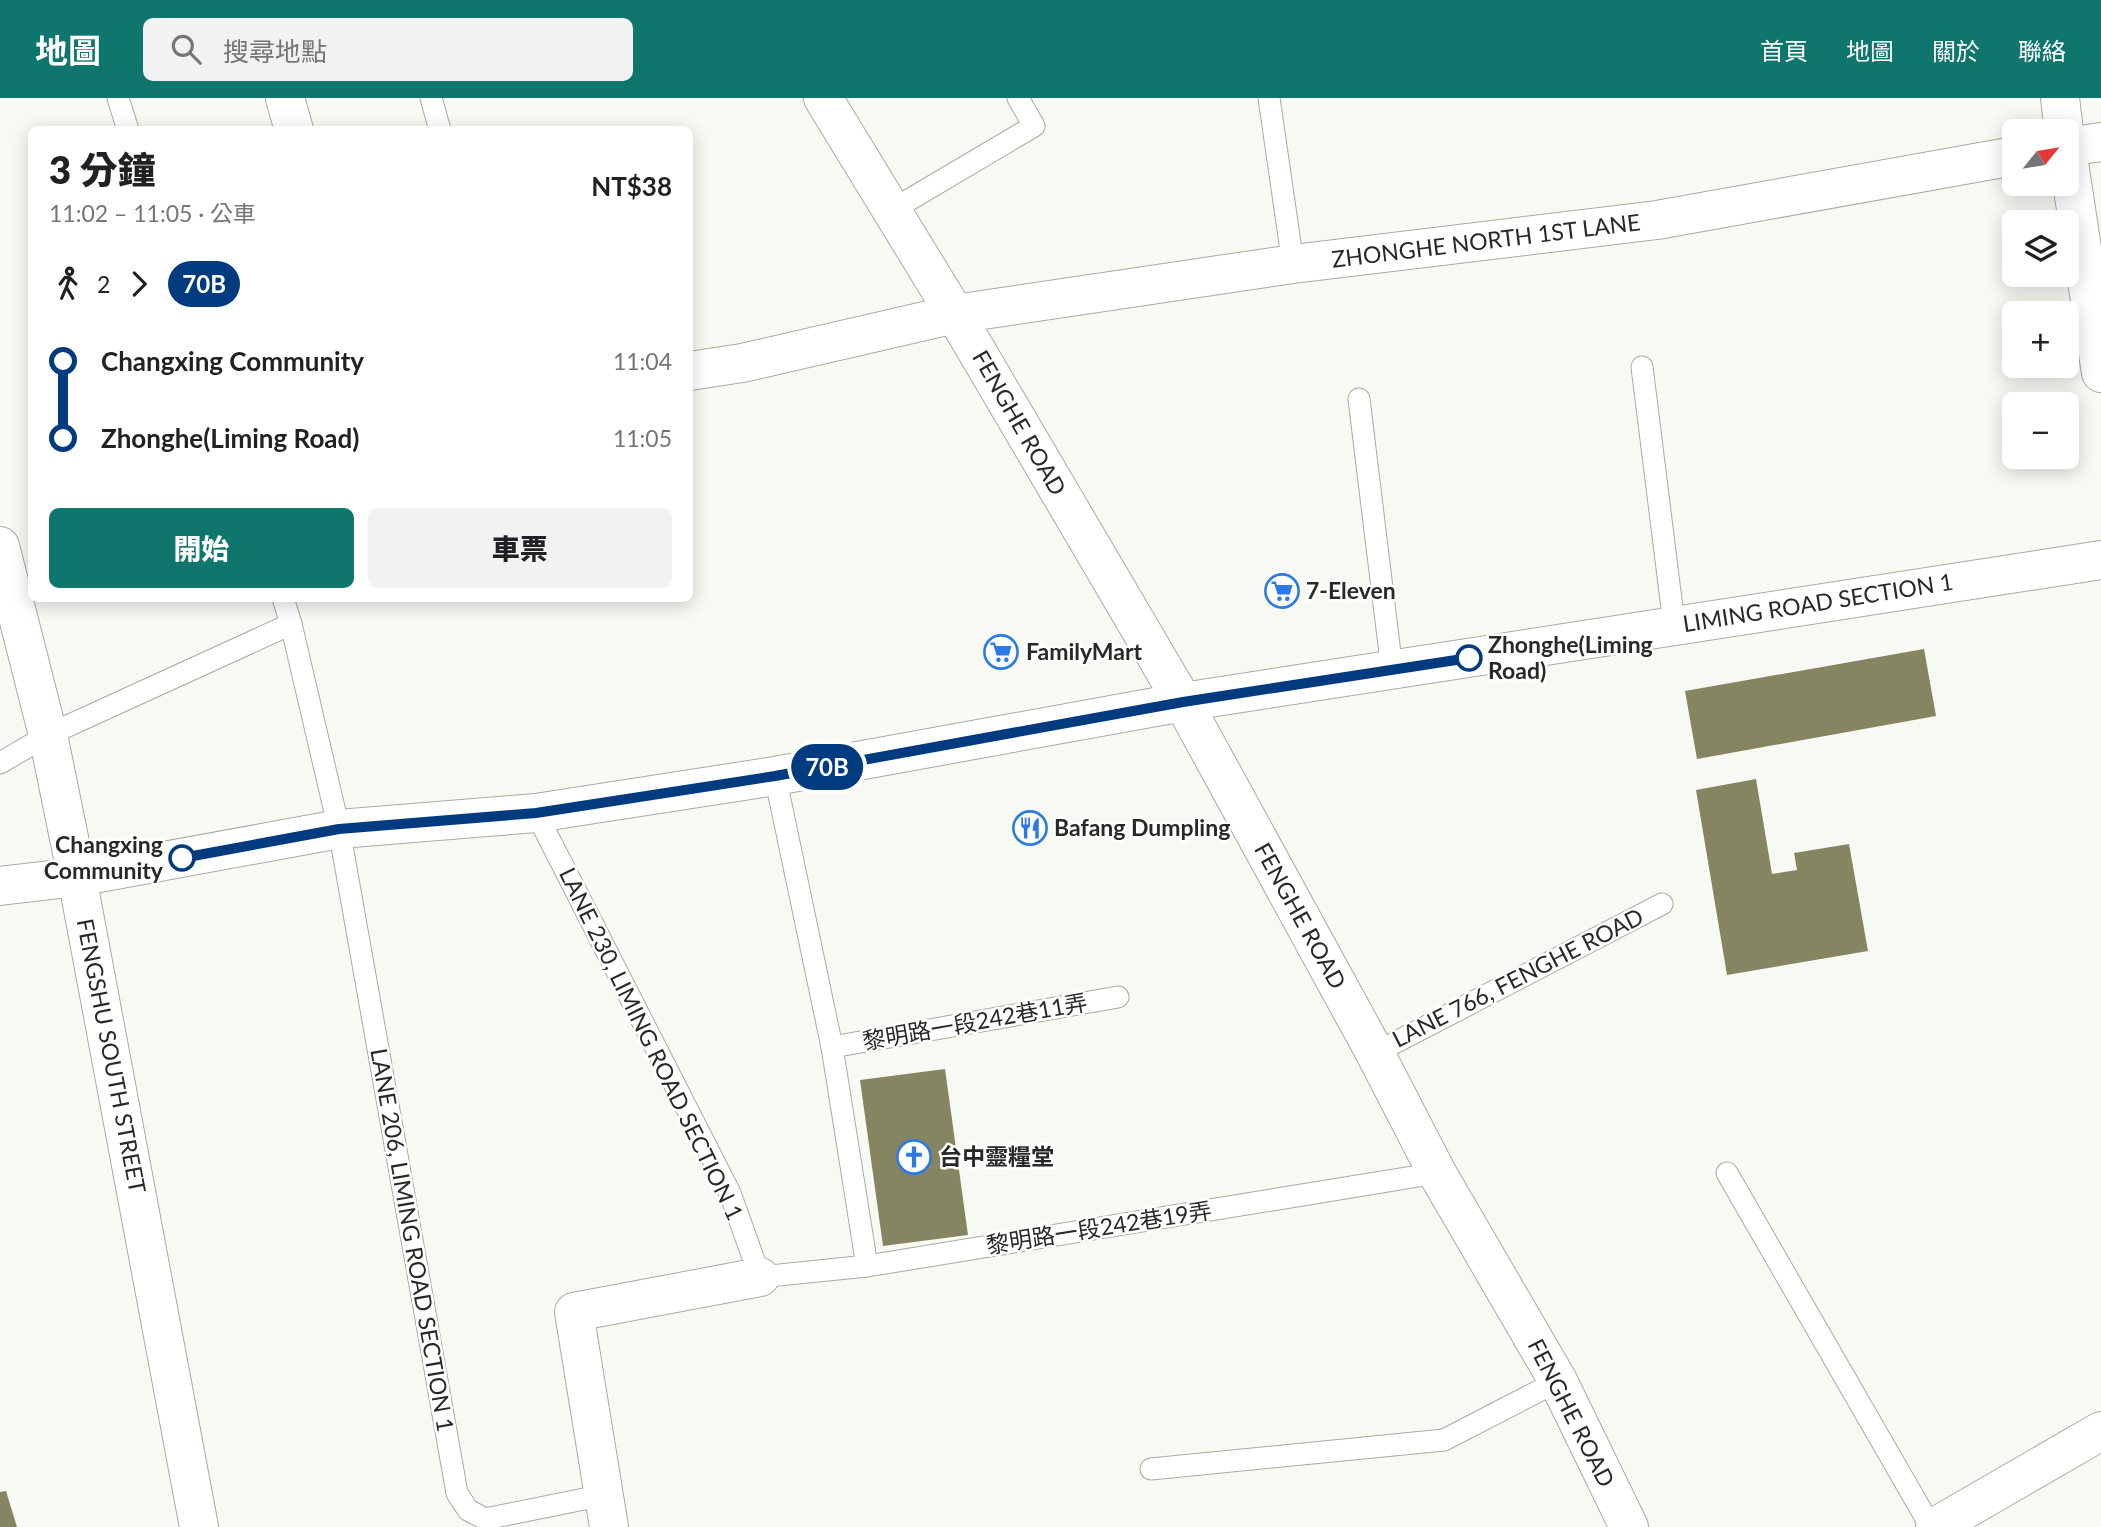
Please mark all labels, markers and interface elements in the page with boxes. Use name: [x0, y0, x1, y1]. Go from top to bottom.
search box: [143, 18, 633, 81]
text: 地圖: [35, 30, 101, 70]
icon: search: [167, 30, 205, 68]
text: 搜尋地點: [223, 35, 327, 67]
text: 首頁: [1760, 36, 1808, 65]
text: 地圖: [1846, 36, 1894, 65]
text: 關於: [1932, 36, 1980, 65]
text: 聯絡: [2018, 36, 2066, 65]
north arrow: [2002, 119, 2079, 196]
map controls: [2002, 119, 2079, 469]
text: 3 分鐘: [49, 146, 156, 192]
text: NT$38: [591, 170, 672, 202]
text: 11:02 – 11:05 · 公車: [49, 199, 256, 227]
street label: ZHONGHE NORTH 1ST LANE: [1330, 207, 1642, 273]
button: layers: [2002, 210, 2079, 287]
icon: walk: [49, 265, 87, 303]
icon: forward: [120, 265, 158, 303]
text: 70B: [182, 269, 226, 298]
text: 2: [97, 270, 110, 298]
button: +: [2002, 301, 2079, 378]
text: Changxing Community: [101, 345, 364, 377]
street label: FENGHE ROAD: [967, 345, 1073, 500]
text: 11:04: [613, 347, 672, 375]
button: −: [2002, 392, 2079, 469]
text: Zhonghe(Liming Road): [101, 422, 359, 454]
text: 11:05: [613, 424, 672, 452]
button: 開始: [49, 508, 354, 588]
button: 車票: [368, 508, 672, 588]
street label: LIMING ROAD SECTION 1: [1681, 567, 1955, 637]
supermarket icon: 7-Eleven: [1263, 572, 1301, 610]
place label: 7-Eleven: [1306, 576, 1396, 604]
place label: Zhonghe(Liming Road): [1488, 630, 1653, 684]
supermarket icon: FamilyMart: [982, 633, 1020, 671]
place label: FamilyMart: [1026, 637, 1143, 665]
marker: Zhonghe(Liming Road): [1456, 645, 1482, 671]
line badge: 70B: [787, 744, 867, 790]
text: 70B: [805, 752, 849, 781]
restaurant icon: Bafang Dumpling: [1011, 809, 1049, 847]
place label: Bafang Dumpling: [1054, 813, 1230, 841]
place label: Changxing Community: [44, 830, 164, 884]
street label: FENGHE ROAD: [1249, 838, 1353, 993]
marker: Changxing Community: [169, 845, 195, 871]
street label: LANE 230, LIMING ROAD SECTION 1: [554, 863, 750, 1224]
street label: LANE 766, FENGHE ROAD: [1387, 902, 1648, 1053]
street label: FENGSHU SOUTH STREET: [72, 916, 152, 1196]
street label: 黎明路一段242巷11弄: [860, 987, 1089, 1055]
street label: LANE 206, LIMING ROAD SECTION 1: [365, 1046, 461, 1434]
church icon: 台中靈糧堂: [895, 1138, 933, 1176]
place label: 台中靈糧堂: [939, 1142, 1054, 1170]
street label: 黎明路一段242巷19弄: [984, 1195, 1213, 1259]
street label: FENGHE ROAD: [1522, 1334, 1621, 1491]

